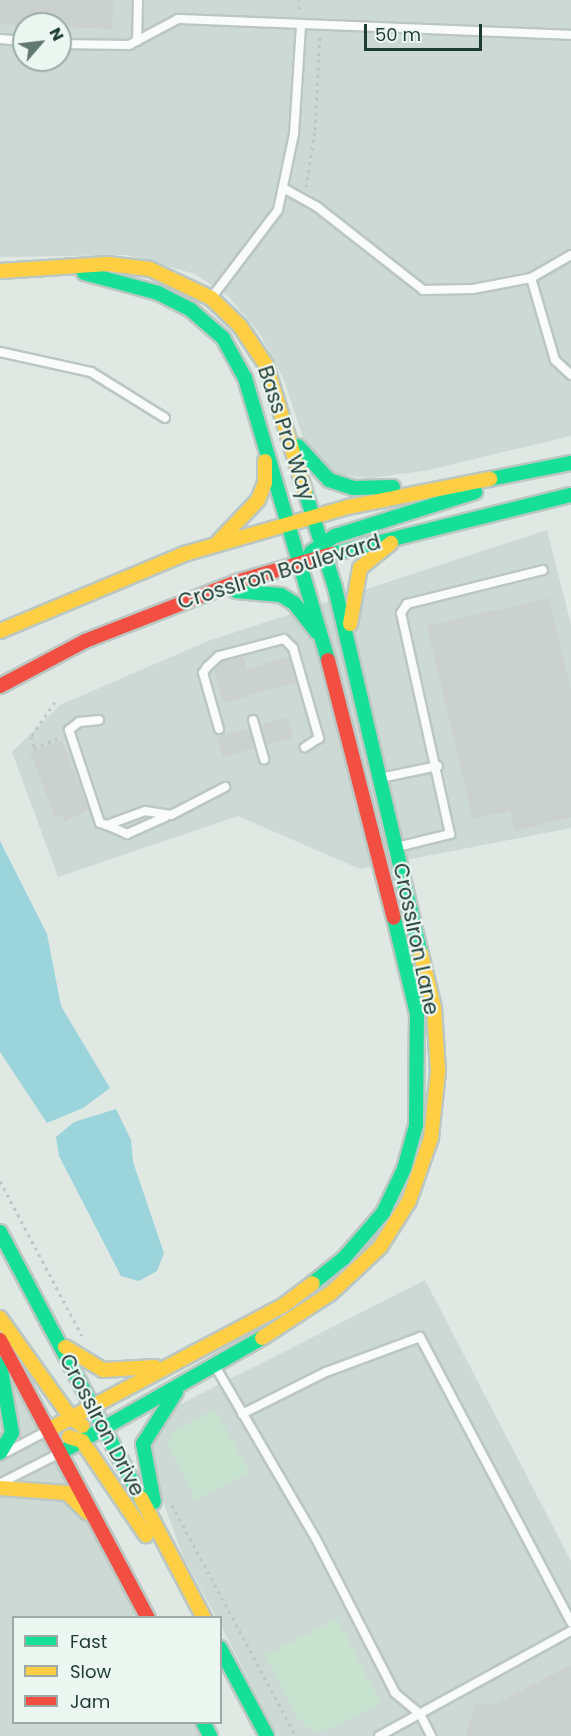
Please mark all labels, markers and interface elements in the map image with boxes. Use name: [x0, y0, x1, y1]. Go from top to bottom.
north arrow: [12, 12, 72, 72]
scale bar: [367, 12, 486, 50]
text: 50 m: [375, 22, 421, 47]
text: N: [44, 24, 70, 45]
street label: Bass Pro Way: [252, 362, 320, 504]
street label: CrossIron Boulevard: [175, 529, 383, 615]
street label: CrossIron Lane: [388, 861, 444, 1017]
street label: CrossIron Drive: [54, 1350, 150, 1500]
legend: [12, 1616, 222, 1724]
text: Fast: [70, 1629, 107, 1654]
text: Slow: [70, 1659, 111, 1684]
text: Jam: [70, 1689, 110, 1714]

